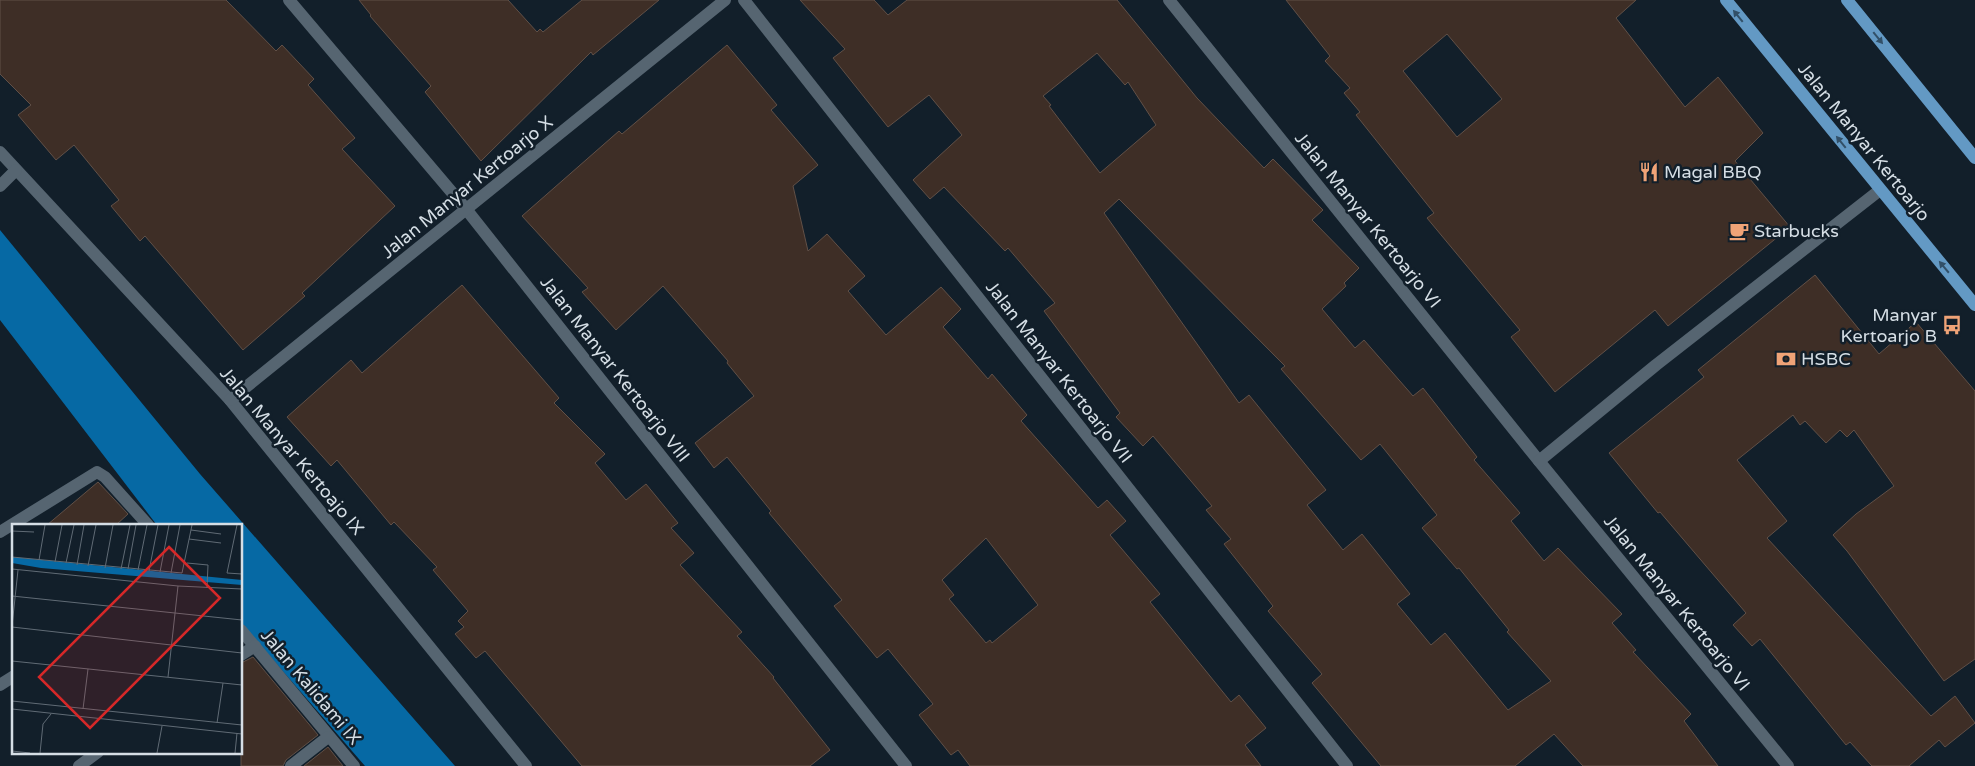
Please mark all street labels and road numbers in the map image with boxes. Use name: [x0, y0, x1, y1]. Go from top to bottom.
street label: Jalan Manyar Kertoarjo: [1793, 58, 1935, 226]
street label: Jalan Manyar Kertoarjo X: [377, 111, 557, 263]
street label: Jalan Manyar Kertoarjo VI: [1290, 128, 1446, 312]
street label: Jalan Manyar Kertoarjo VIII: [535, 272, 695, 466]
street label: Jalan Manyar Kertoarjo VII: [981, 277, 1137, 467]
street label: Jalan Manyar Kertoajo IX: [215, 362, 369, 540]
street label: Jalan Manyar Kertoarjo VI: [1599, 511, 1755, 695]
street label: Jalan Kalidami IX: [256, 625, 366, 749]

